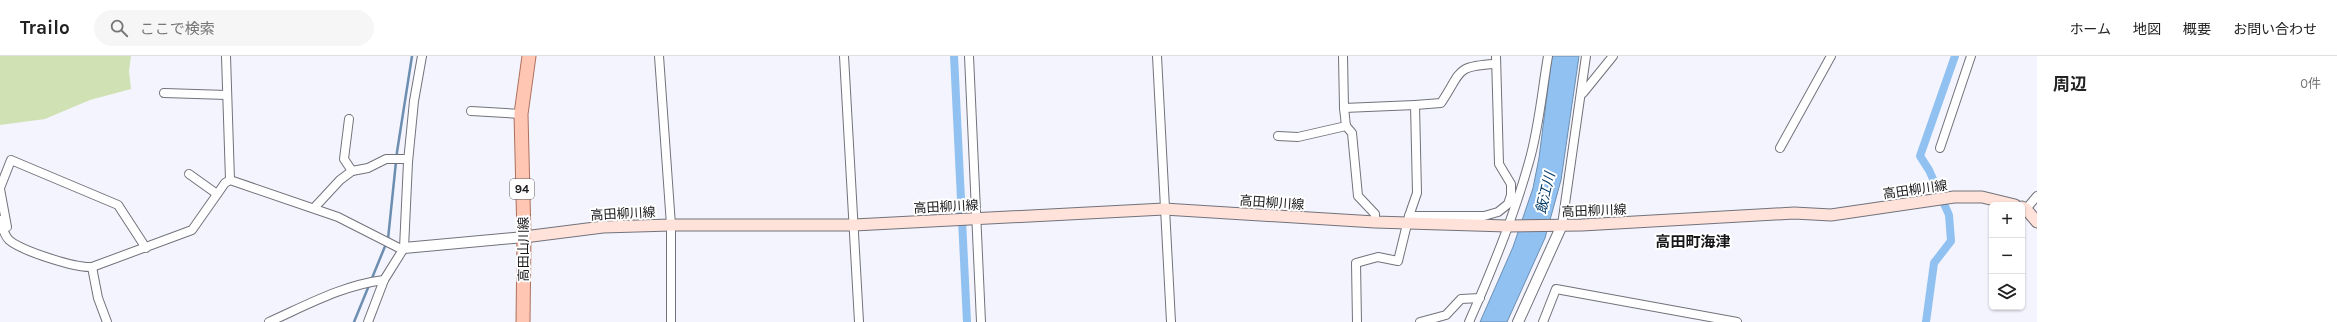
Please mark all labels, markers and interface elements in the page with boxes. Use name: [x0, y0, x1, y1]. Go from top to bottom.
search box: [94, 10, 374, 46]
text: Trailo: [20, 17, 70, 39]
icon: search: [108, 17, 130, 39]
text: ここで検索: [140, 20, 215, 38]
text: ホーム: [2069, 21, 2111, 38]
text: 地図: [2133, 21, 2161, 38]
text: 概要: [2183, 21, 2211, 38]
text: お問い合わせ: [2233, 21, 2317, 38]
text: 周辺: [2053, 74, 2087, 94]
text: 0件: [2300, 76, 2321, 91]
water label: 飯江川: [1532, 169, 1559, 215]
street label: 高田柳川線: [1882, 178, 1948, 201]
road number: 94: [510, 179, 534, 199]
street label: 高田柳川線: [1239, 193, 1305, 212]
street label: 高田柳川線: [913, 197, 979, 216]
street label: 高田柳川線: [1561, 202, 1627, 219]
map controls: [1989, 202, 2025, 310]
button: +: [1989, 202, 2025, 238]
street label: 高田柳川線: [590, 204, 656, 223]
street label: 高田山川線: [516, 216, 531, 282]
district label: 高田町海津: [1655, 233, 1731, 251]
button: −: [1989, 238, 2025, 274]
button: layers: [1989, 274, 2025, 310]

